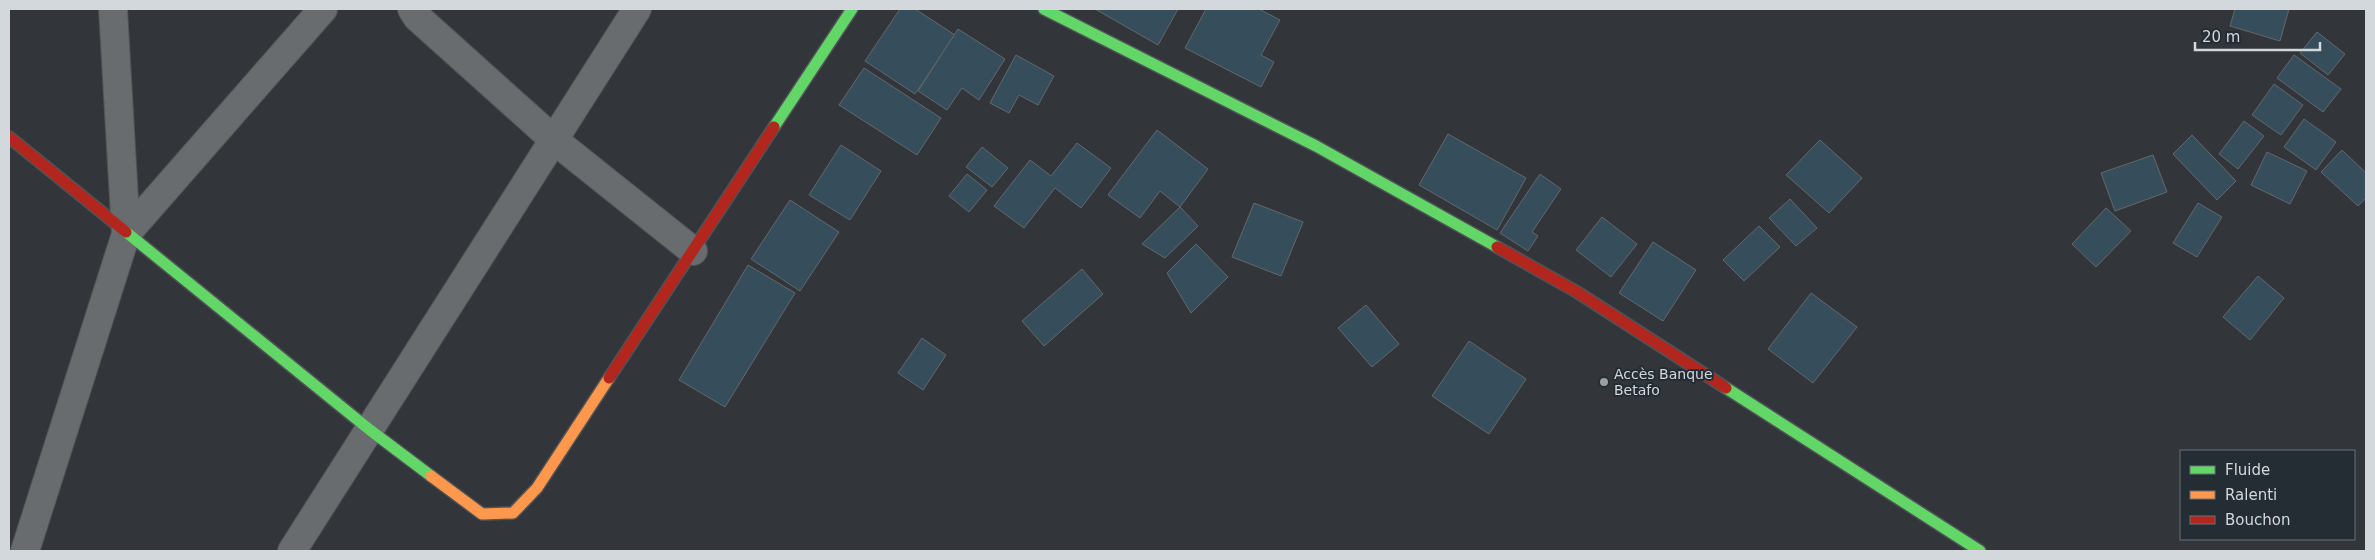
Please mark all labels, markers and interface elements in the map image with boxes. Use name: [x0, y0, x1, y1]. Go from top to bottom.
scale bar: [2195, 20, 2320, 52]
text: 20 m: [2202, 28, 2240, 46]
place label: Accès Banque Betafo: [1614, 366, 1713, 398]
marker: Accès Banque Betafo: [1598, 376, 1610, 388]
legend: [2180, 450, 2355, 540]
text: Fluide: [2225, 461, 2270, 479]
text: Ralenti: [2225, 486, 2277, 504]
text: Bouchon: [2225, 511, 2290, 529]

